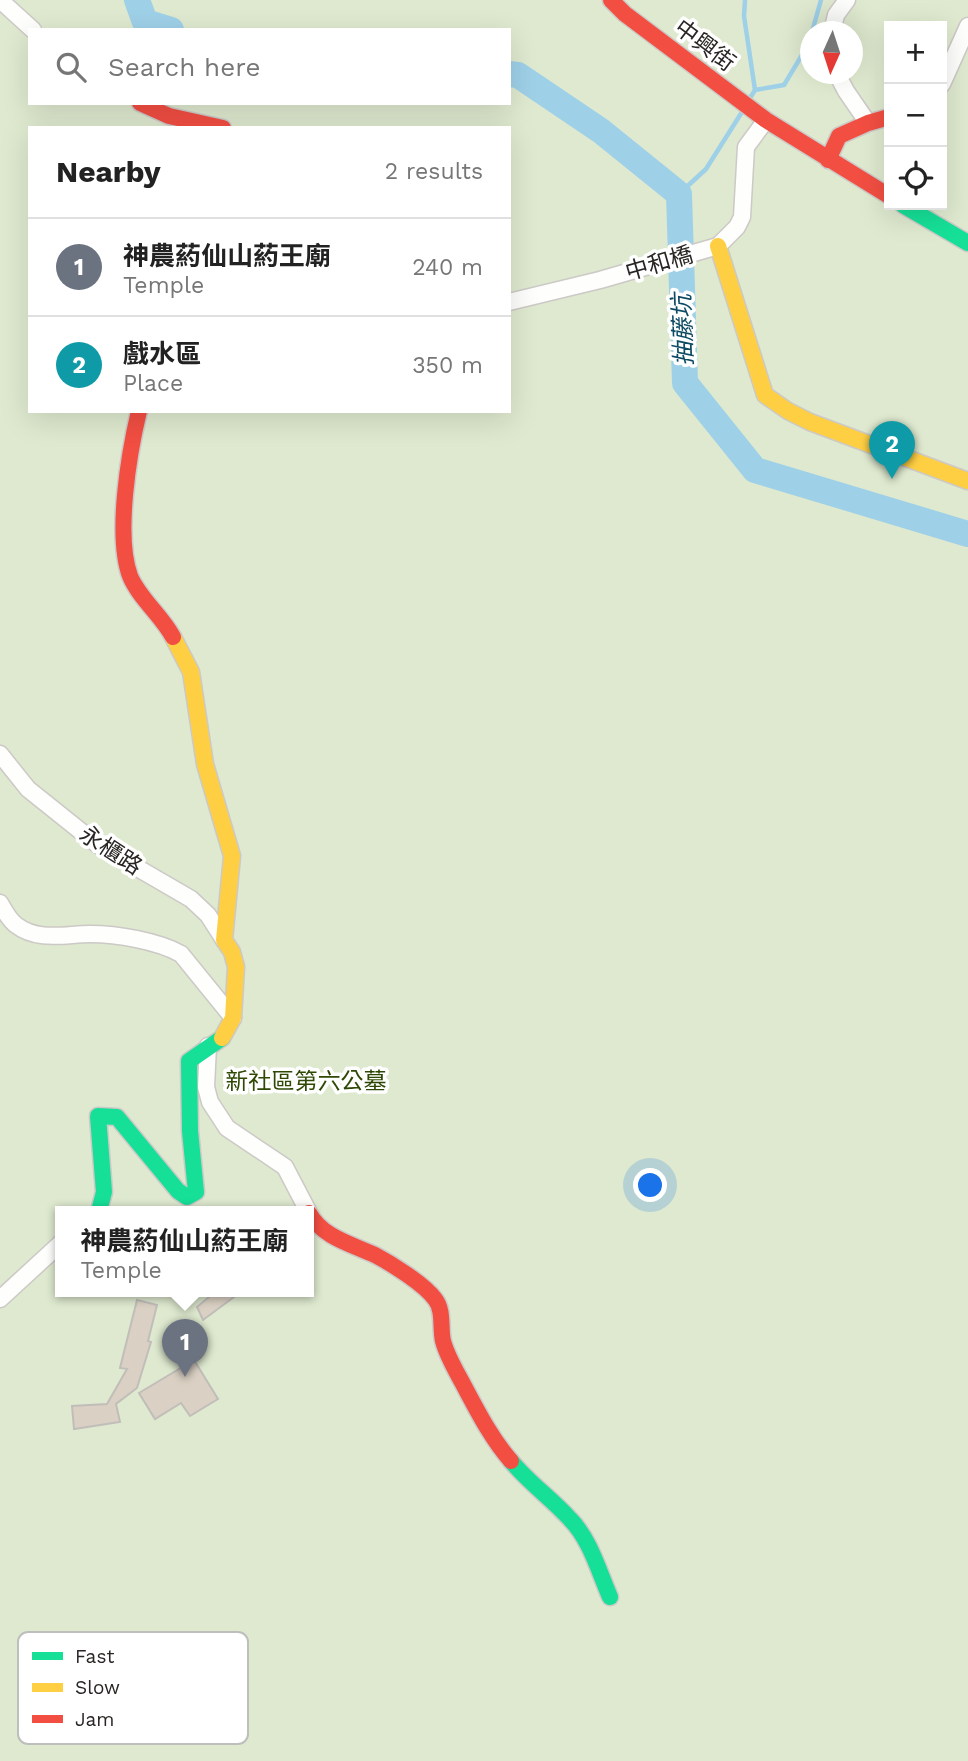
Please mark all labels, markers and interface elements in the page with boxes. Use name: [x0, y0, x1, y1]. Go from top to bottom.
street label: 中興街: [669, 14, 740, 77]
north arrow: [800, 21, 863, 84]
map controls: [884, 21, 947, 210]
button: +: [884, 21, 947, 84]
search box: [28, 28, 511, 105]
icon: search: [52, 48, 90, 86]
text: Search here: [108, 52, 260, 82]
button: −: [884, 84, 947, 147]
button: locate: [884, 147, 947, 210]
text: Nearby: [56, 154, 161, 189]
text: 2 results: [385, 158, 483, 185]
text: 神農葯仙山葯王廟: [123, 241, 331, 271]
street label: 中和橋: [622, 241, 696, 286]
text: 1: [74, 254, 84, 281]
text: 240 m: [412, 254, 483, 281]
text: Temple: [123, 272, 204, 299]
water label: 抽藤坑: [668, 291, 698, 366]
text: 戲水區: [123, 339, 201, 369]
text: 2: [72, 352, 86, 379]
text: 350 m: [412, 352, 483, 379]
text: Place: [123, 370, 183, 397]
pin: 2: [869, 421, 915, 479]
street label: 永櫃路: [74, 820, 147, 881]
park label: 新社區第六公墓: [226, 1068, 387, 1095]
your location: [633, 1168, 667, 1202]
popup: [55, 1206, 314, 1297]
text: 神農葯仙山葯王廟: [80, 1226, 289, 1256]
text: Temple: [80, 1257, 162, 1284]
pin: 1: [162, 1319, 208, 1377]
legend: [18, 1632, 248, 1744]
text: Fast: [75, 1645, 114, 1668]
text: Slow: [75, 1676, 120, 1699]
text: Jam: [75, 1708, 114, 1731]

